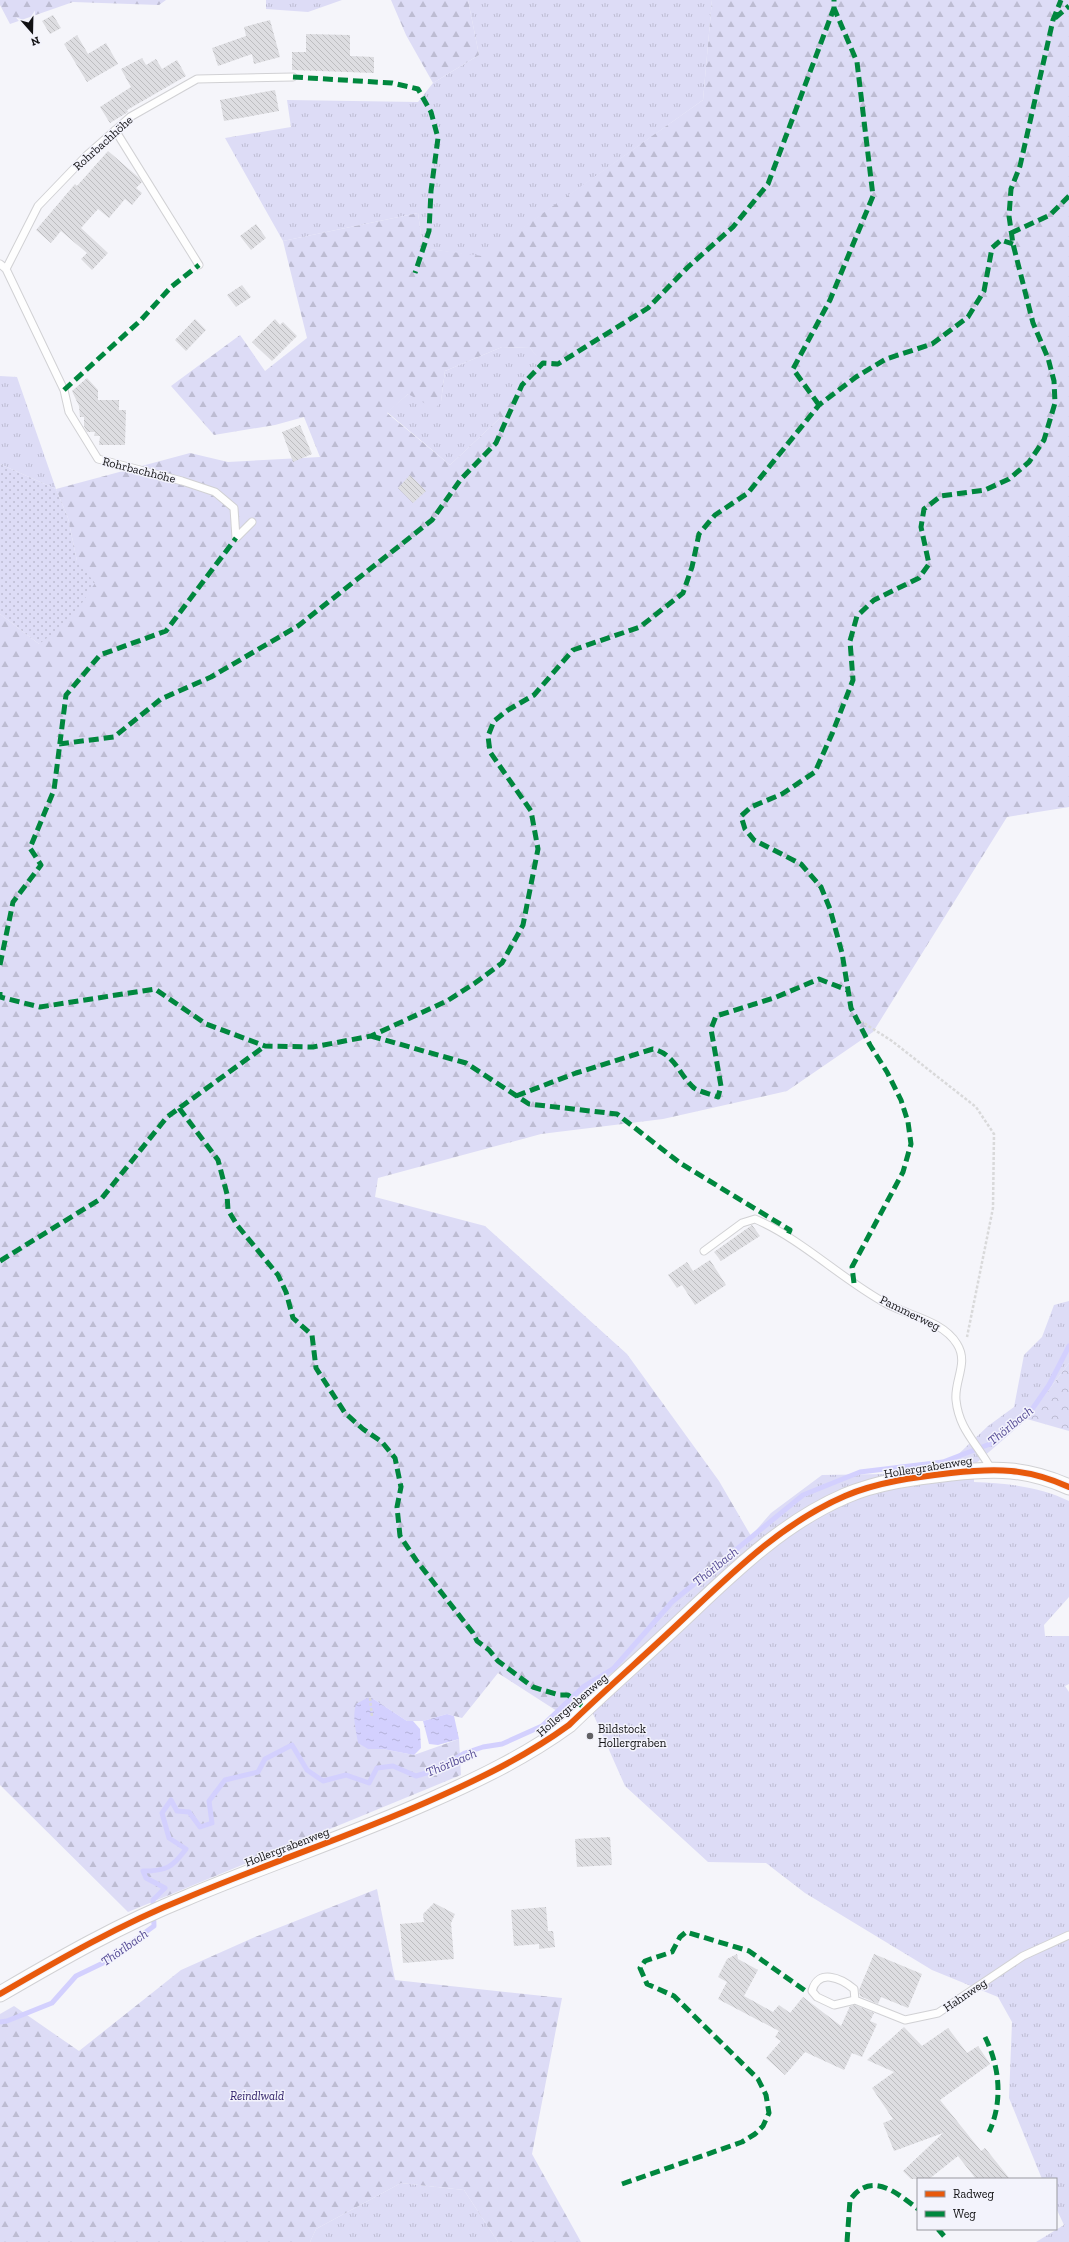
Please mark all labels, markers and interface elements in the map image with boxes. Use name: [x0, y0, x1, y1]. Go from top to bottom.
north arrow: [12, 12, 52, 52]
text: N: [29, 33, 41, 49]
street label: Rohrbachhöhe: [70, 113, 136, 173]
street label: Rohrbachhöhe: [101, 454, 177, 486]
street label: Pammerweg: [878, 1292, 943, 1334]
water label: Thörlbach: [985, 1402, 1036, 1448]
street label: Hollergrabenweg: [883, 1453, 974, 1481]
water label: Thörlbach: [690, 1543, 741, 1589]
street label: Hollergrabenweg: [534, 1670, 611, 1740]
place label: Bildstock Hollergraben: [598, 1722, 666, 1750]
marker: Bildstock Hollergraben: [585, 1731, 595, 1741]
water label: Thörlbach: [424, 1745, 479, 1780]
street label: Hollergrabenweg: [243, 1824, 332, 1870]
water label: Thörlbach: [98, 1926, 151, 1969]
street label: Hahnweg: [941, 1975, 990, 2015]
park label: Reindlwald: [230, 2089, 284, 2103]
legend: [917, 2178, 1057, 2230]
text: Radweg: [953, 2187, 994, 2201]
text: Weg: [953, 2207, 976, 2221]

